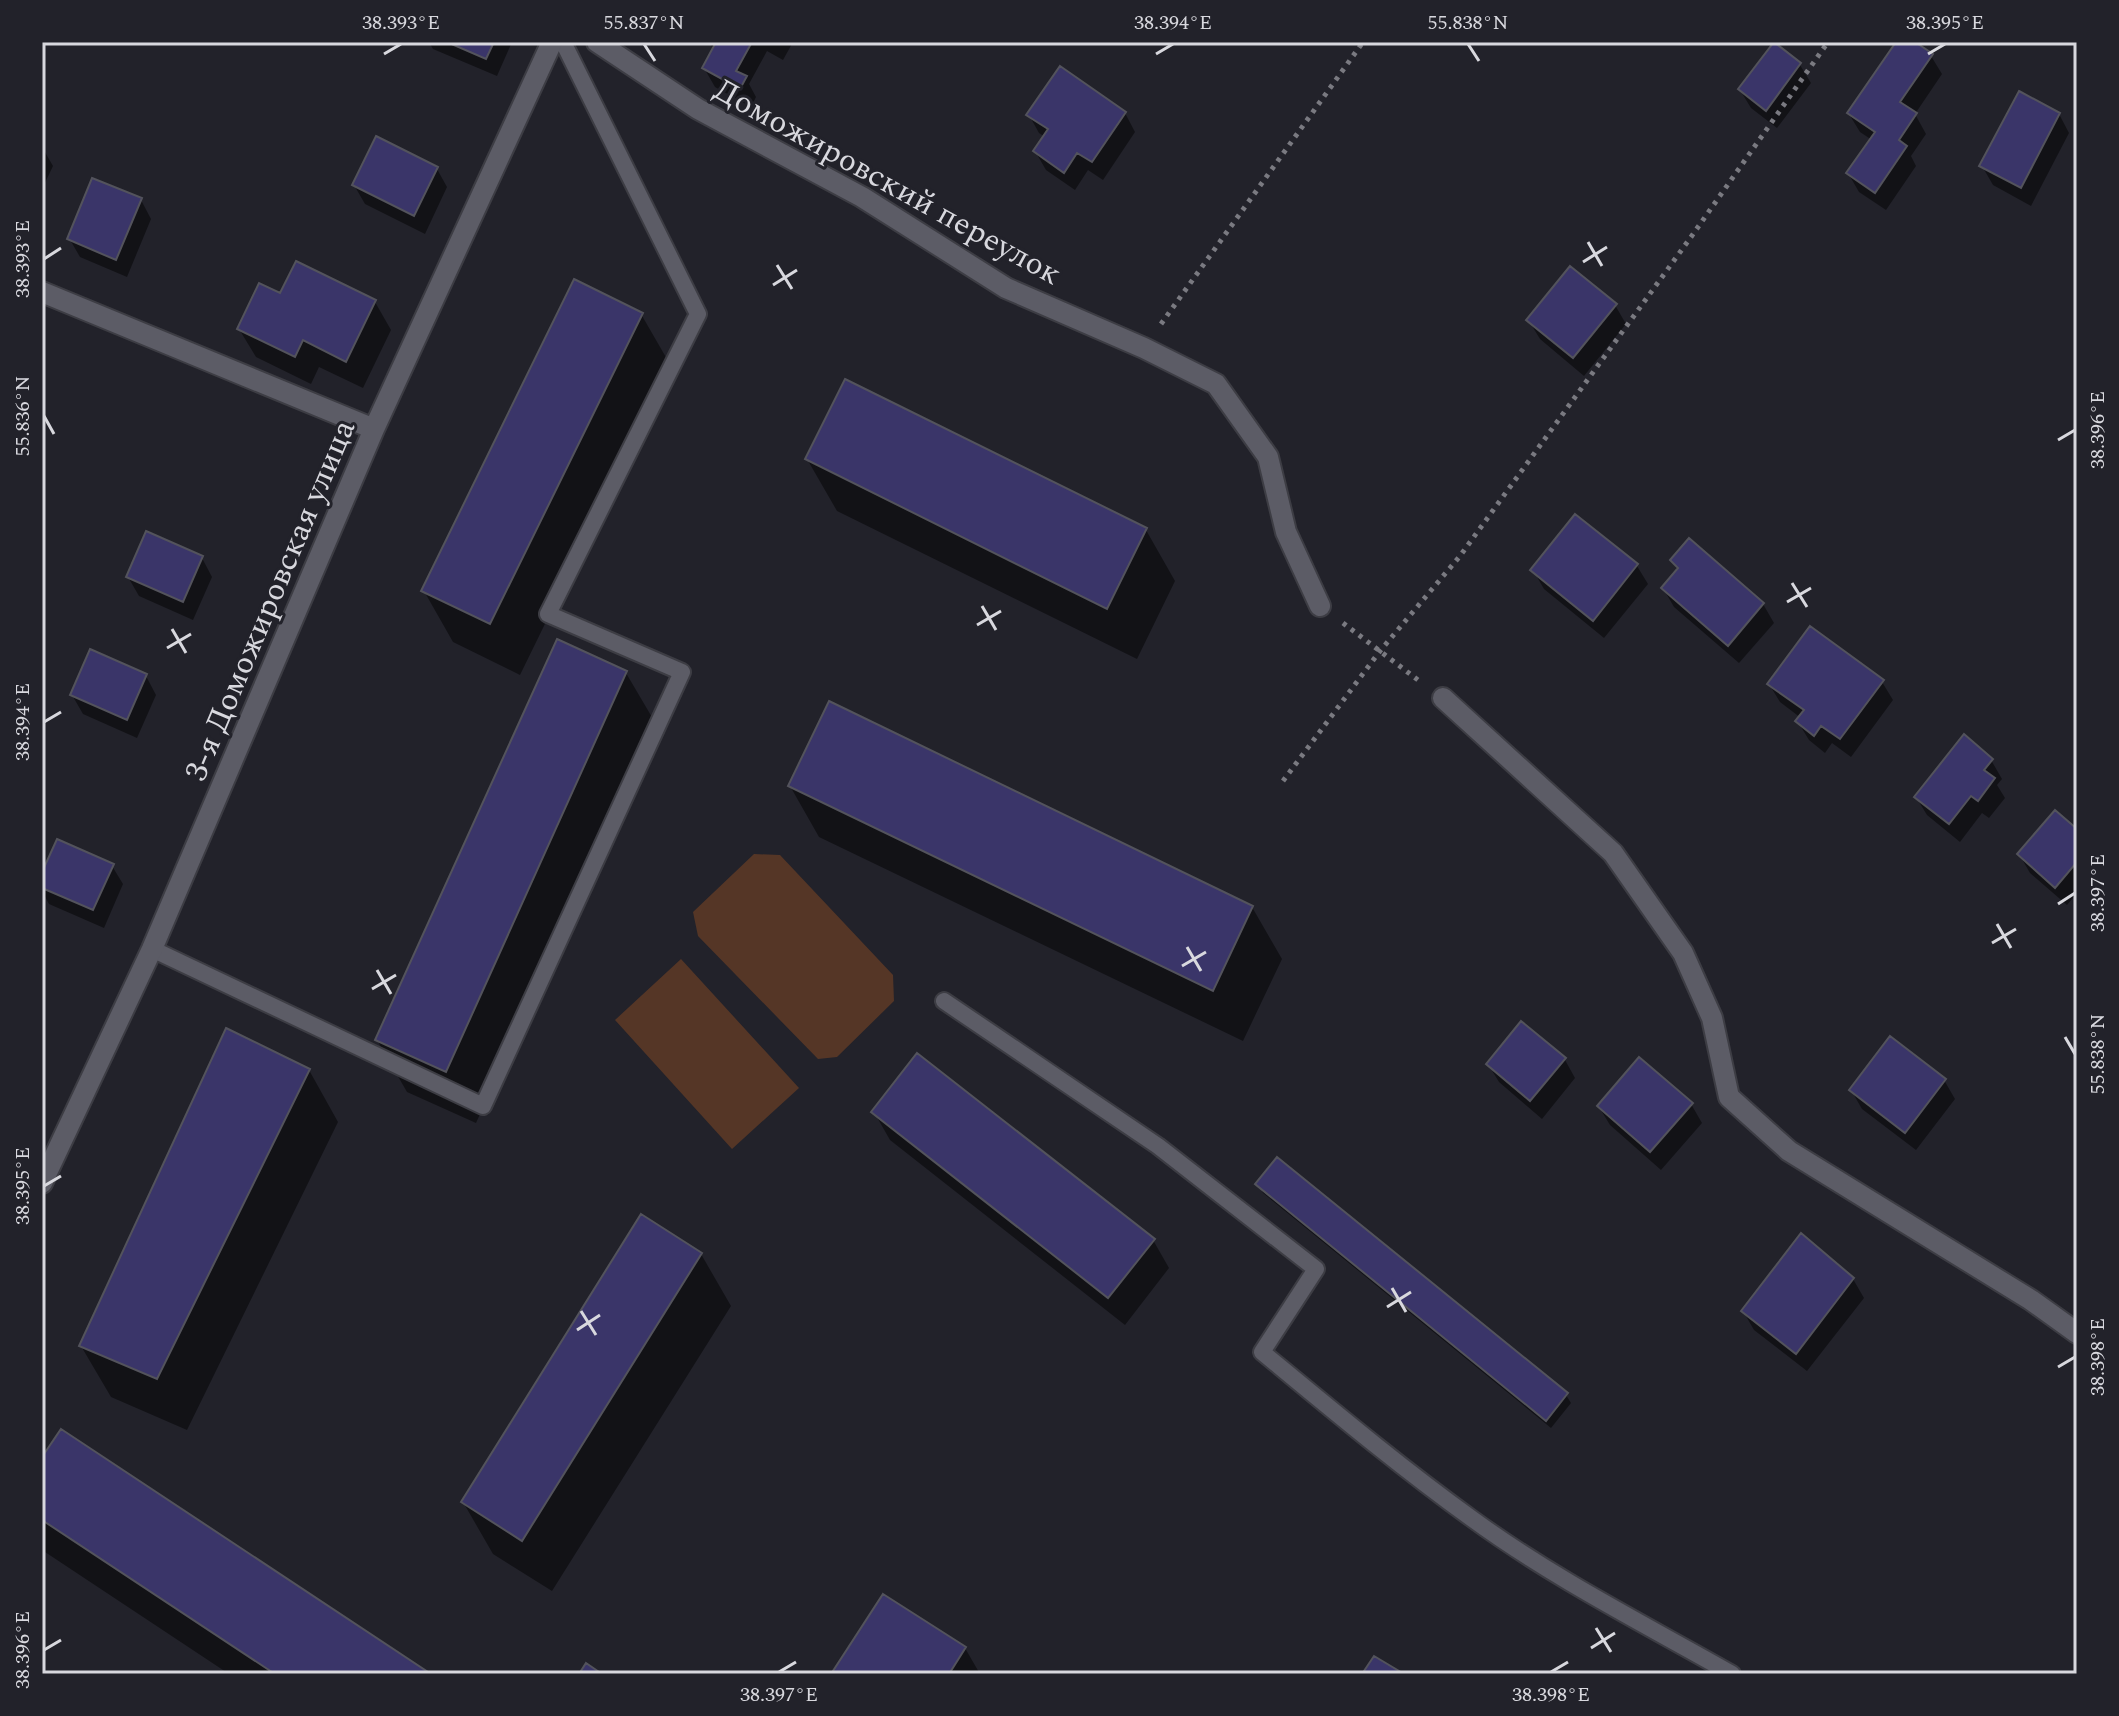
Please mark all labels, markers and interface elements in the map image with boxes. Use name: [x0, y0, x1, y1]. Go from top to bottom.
text: 38.393°E: [362, 8, 440, 38]
text: 55.837°N: [604, 8, 684, 38]
text: 38.394°E: [1134, 8, 1212, 38]
text: 55.838°N: [1428, 8, 1508, 38]
text: 38.395°E: [1906, 8, 1984, 38]
street label: Доможировский переулок: [704, 66, 1070, 299]
text: 38.393°E: [8, 220, 38, 298]
text: 55.836°N: [8, 376, 38, 456]
text: 38.396°E: [2083, 391, 2113, 469]
street label: 3-я Доможировская улица: [172, 412, 369, 789]
text: 38.394°E: [8, 683, 38, 761]
text: 38.397°E: [2083, 854, 2113, 932]
text: 55.838°N: [2083, 1014, 2113, 1094]
text: 38.395°E: [8, 1147, 38, 1225]
text: 38.398°E: [2083, 1318, 2113, 1396]
text: 38.396°E: [8, 1611, 38, 1689]
text: 38.397°E: [740, 1680, 818, 1710]
text: 38.398°E: [1512, 1680, 1590, 1710]

